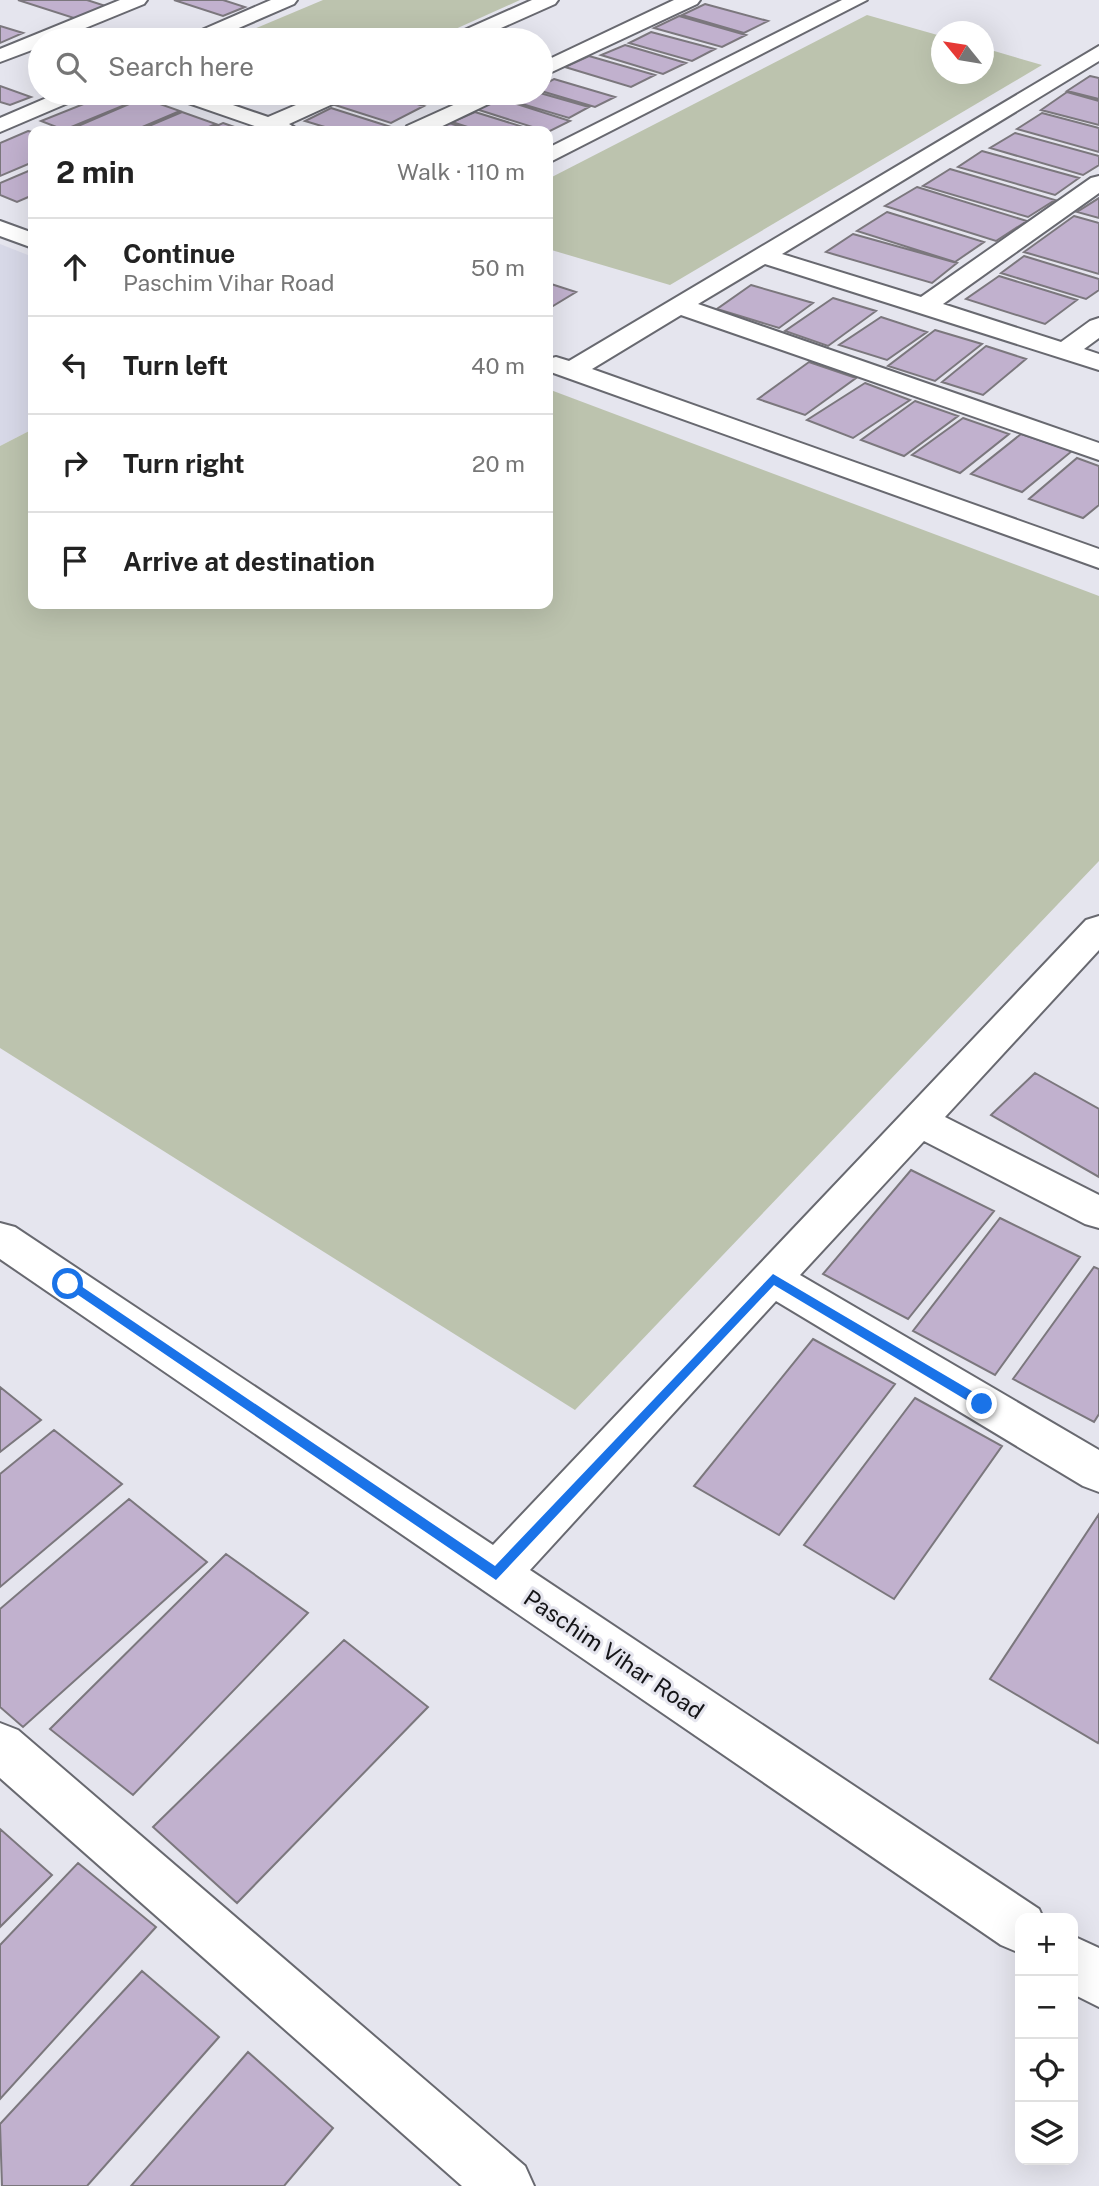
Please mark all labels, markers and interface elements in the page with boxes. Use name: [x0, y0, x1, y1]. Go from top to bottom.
north arrow: [931, 21, 994, 84]
search box: [28, 28, 553, 105]
icon: search: [52, 48, 90, 86]
text: Search here: [108, 51, 254, 82]
text: 2 min: [56, 154, 135, 190]
text: Walk · 110 m: [397, 158, 525, 185]
text: Continue: [123, 238, 235, 269]
icon: ahead: [56, 248, 94, 286]
text: 50 m: [471, 254, 525, 281]
text: Paschim Vihar Road: [123, 269, 334, 296]
icon: left: [56, 346, 94, 384]
text: Turn left: [123, 350, 228, 381]
text: 40 m: [471, 352, 525, 379]
icon: right: [56, 444, 94, 482]
text: Turn right: [123, 448, 245, 479]
text: 20 m: [472, 450, 525, 477]
icon: arrive: [56, 542, 94, 580]
text: Arrive at destination: [123, 546, 375, 577]
route start: [52, 1268, 83, 1299]
route end: [966, 1388, 997, 1419]
street label: Paschim Vihar Road: [519, 1584, 709, 1724]
map controls: [1015, 1913, 1078, 2165]
button: +: [1015, 1913, 1078, 1976]
button: −: [1015, 1976, 1078, 2039]
button: locate: [1015, 2039, 1078, 2102]
button: layers: [1015, 2102, 1078, 2165]

